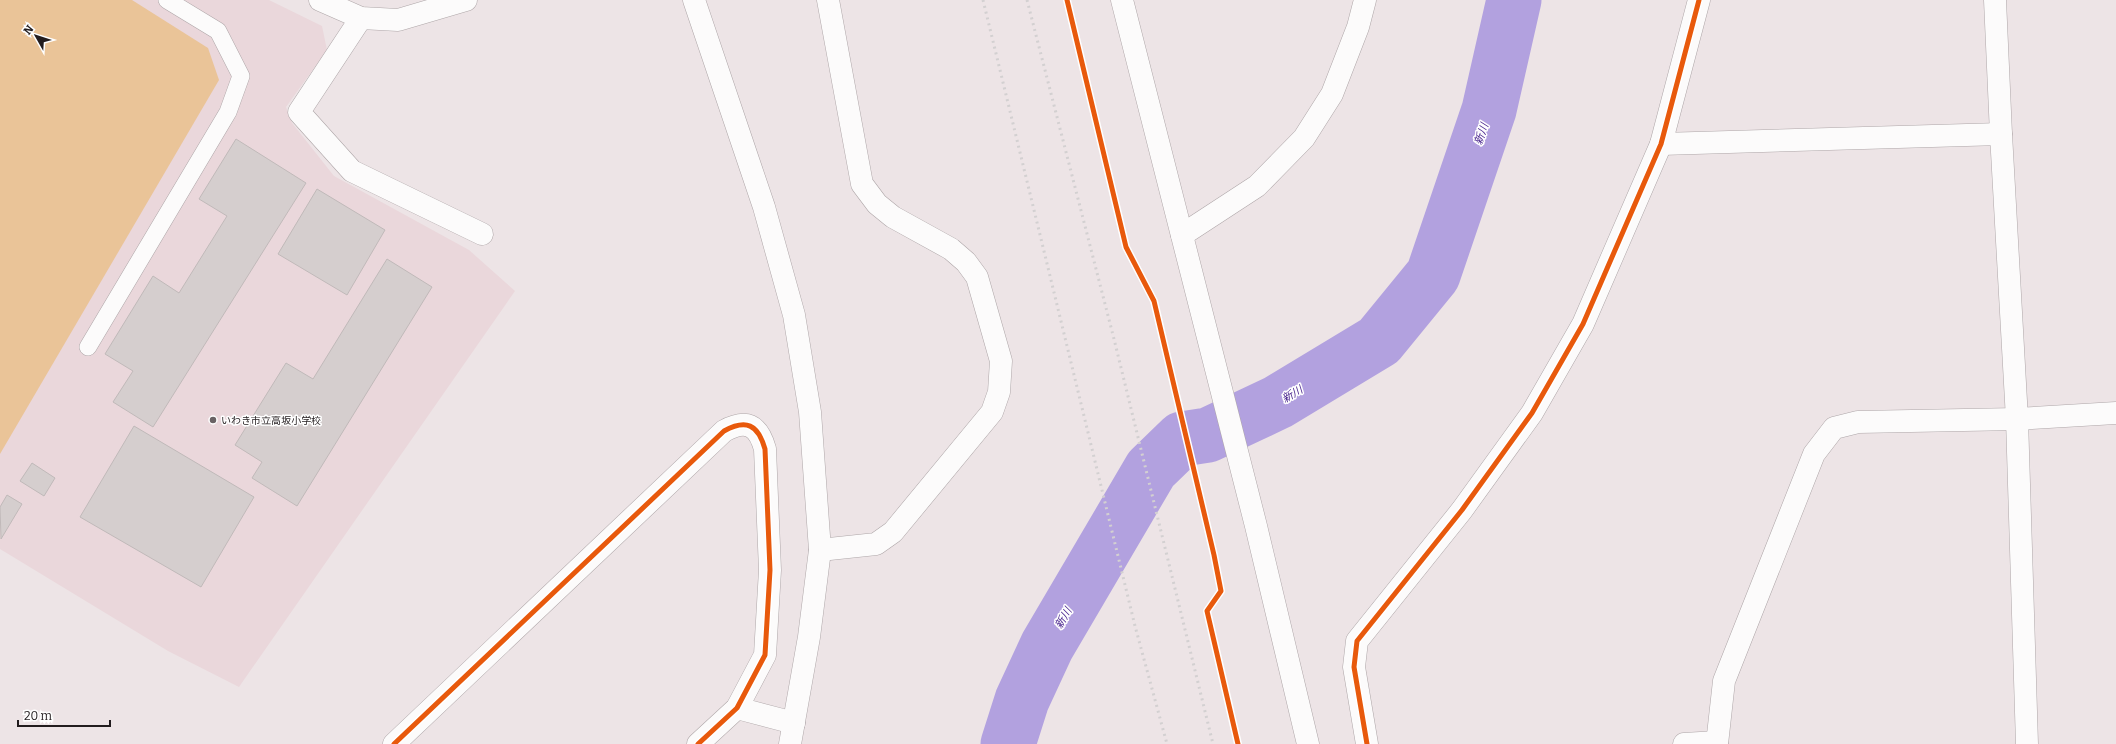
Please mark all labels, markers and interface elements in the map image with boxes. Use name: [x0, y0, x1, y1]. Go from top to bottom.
north arrow: [16, 16, 56, 56]
text: N: [21, 22, 37, 37]
water label: 新川: [1472, 121, 1492, 147]
water label: 新川: [1279, 383, 1306, 406]
marker: いわき市立高坂小学校: [208, 415, 218, 425]
place label: いわき市立高坂小学校: [221, 415, 321, 427]
water label: 新川: [1052, 605, 1075, 631]
scale bar: [18, 702, 110, 728]
text: 20 m: [24, 709, 53, 723]

